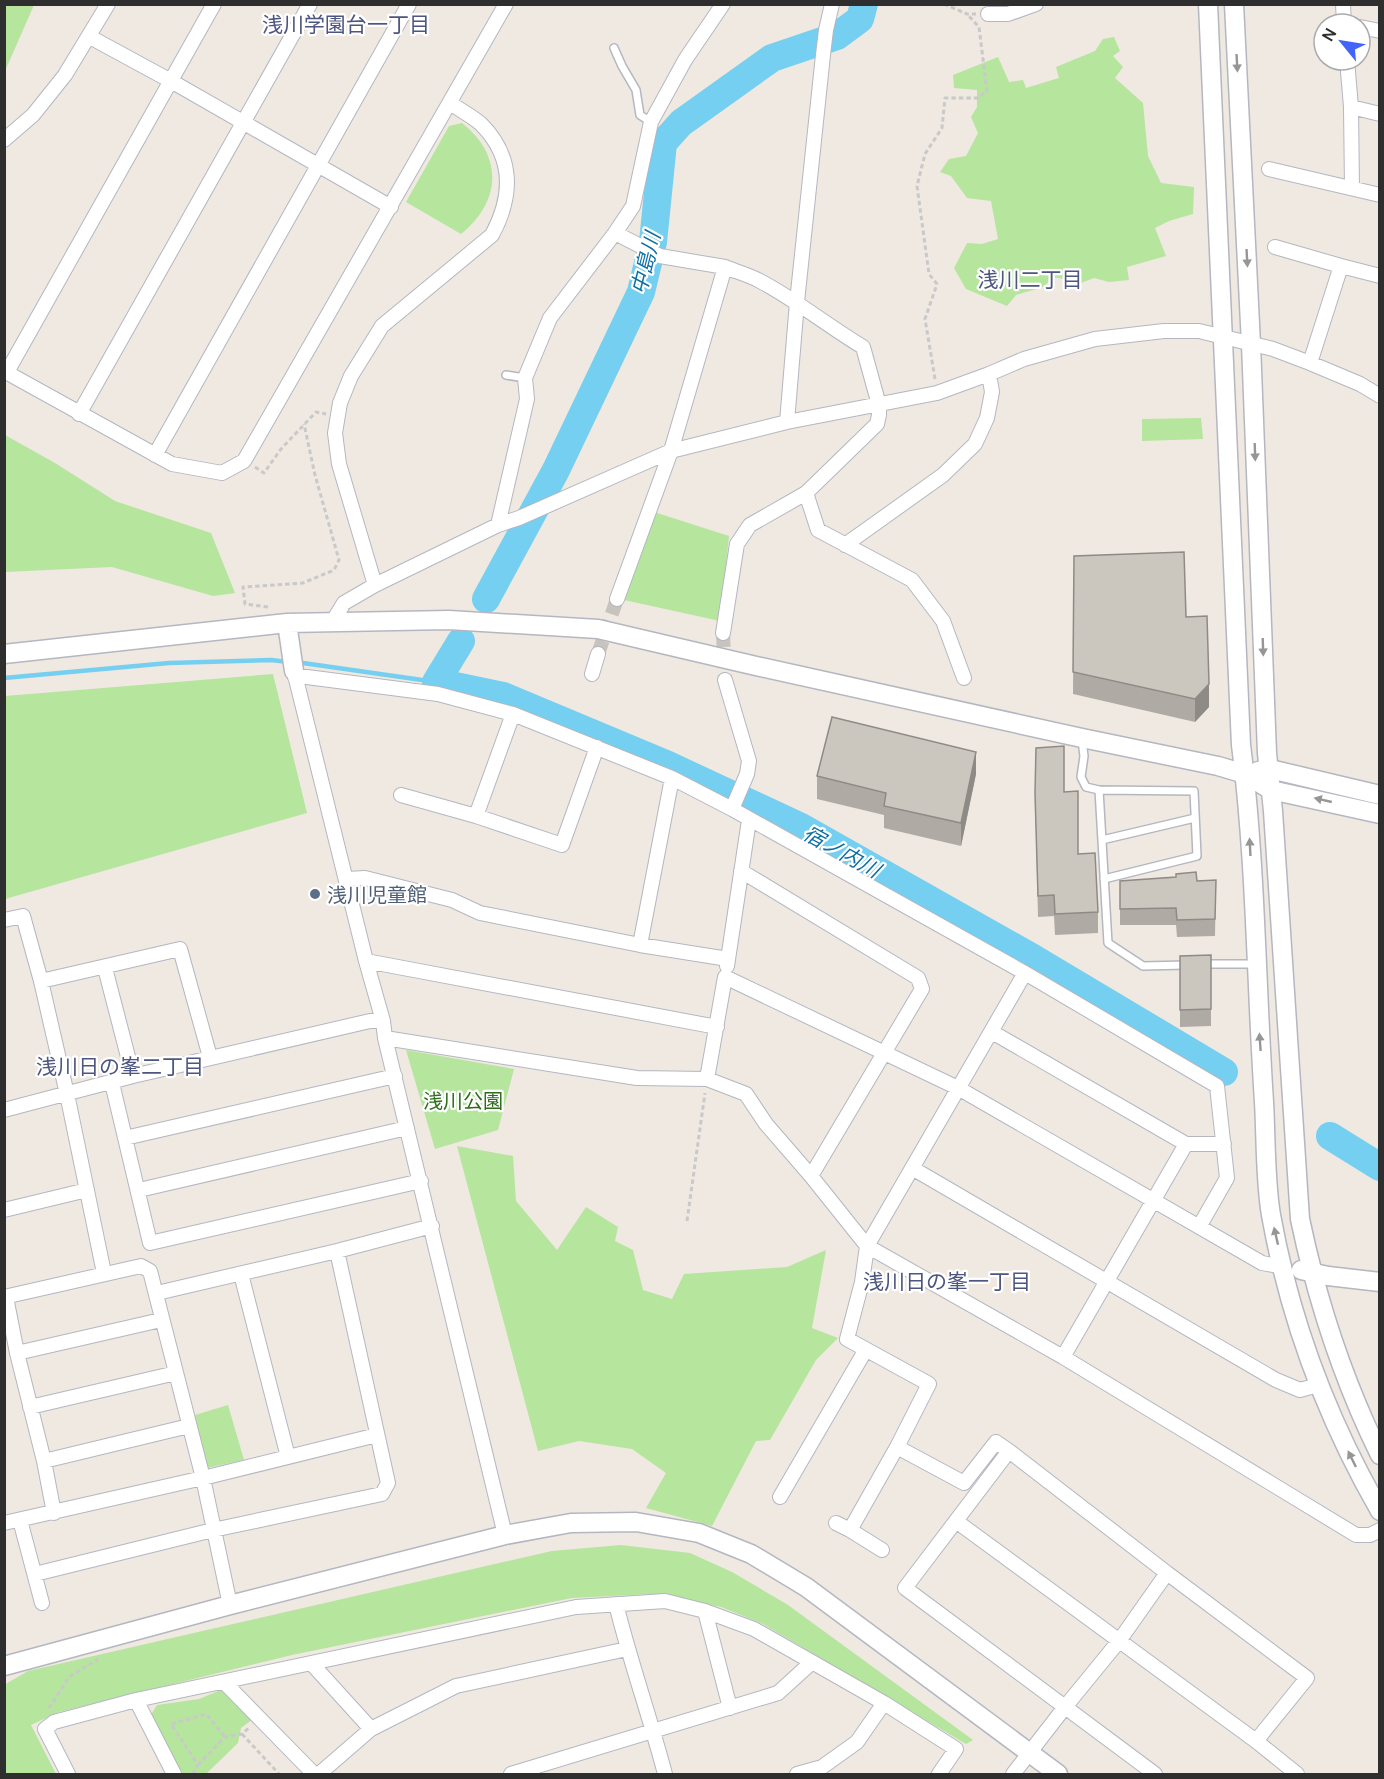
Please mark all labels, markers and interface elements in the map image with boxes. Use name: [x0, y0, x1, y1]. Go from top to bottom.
district label: 浅川学園台一丁目: [262, 10, 430, 38]
north arrow: [1312, 12, 1372, 72]
text: N: [1317, 24, 1341, 45]
one-way arrow: [1232, 53, 1241, 72]
water label: 中島川: [624, 227, 667, 297]
one-way arrow: [1242, 248, 1251, 267]
district label: 浅川二丁目: [978, 265, 1083, 293]
one-way arrow: [1251, 443, 1260, 462]
one-way arrow: [1258, 638, 1267, 657]
one-way arrow: [1313, 795, 1332, 805]
water label: 宿ノ内川: [798, 818, 887, 885]
one-way arrow: [1246, 837, 1255, 856]
place label: 浅川児童館: [327, 881, 427, 908]
marker: 浅川児童館: [308, 887, 322, 901]
one-way arrow: [1255, 1032, 1264, 1051]
district label: 浅川日の峯二丁目: [36, 1052, 204, 1080]
park label: 浅川公園: [423, 1087, 503, 1114]
one-way arrow: [1271, 1226, 1281, 1245]
district label: 浅川日の峯一丁目: [863, 1267, 1031, 1295]
one-way arrow: [1347, 1451, 1356, 1468]

